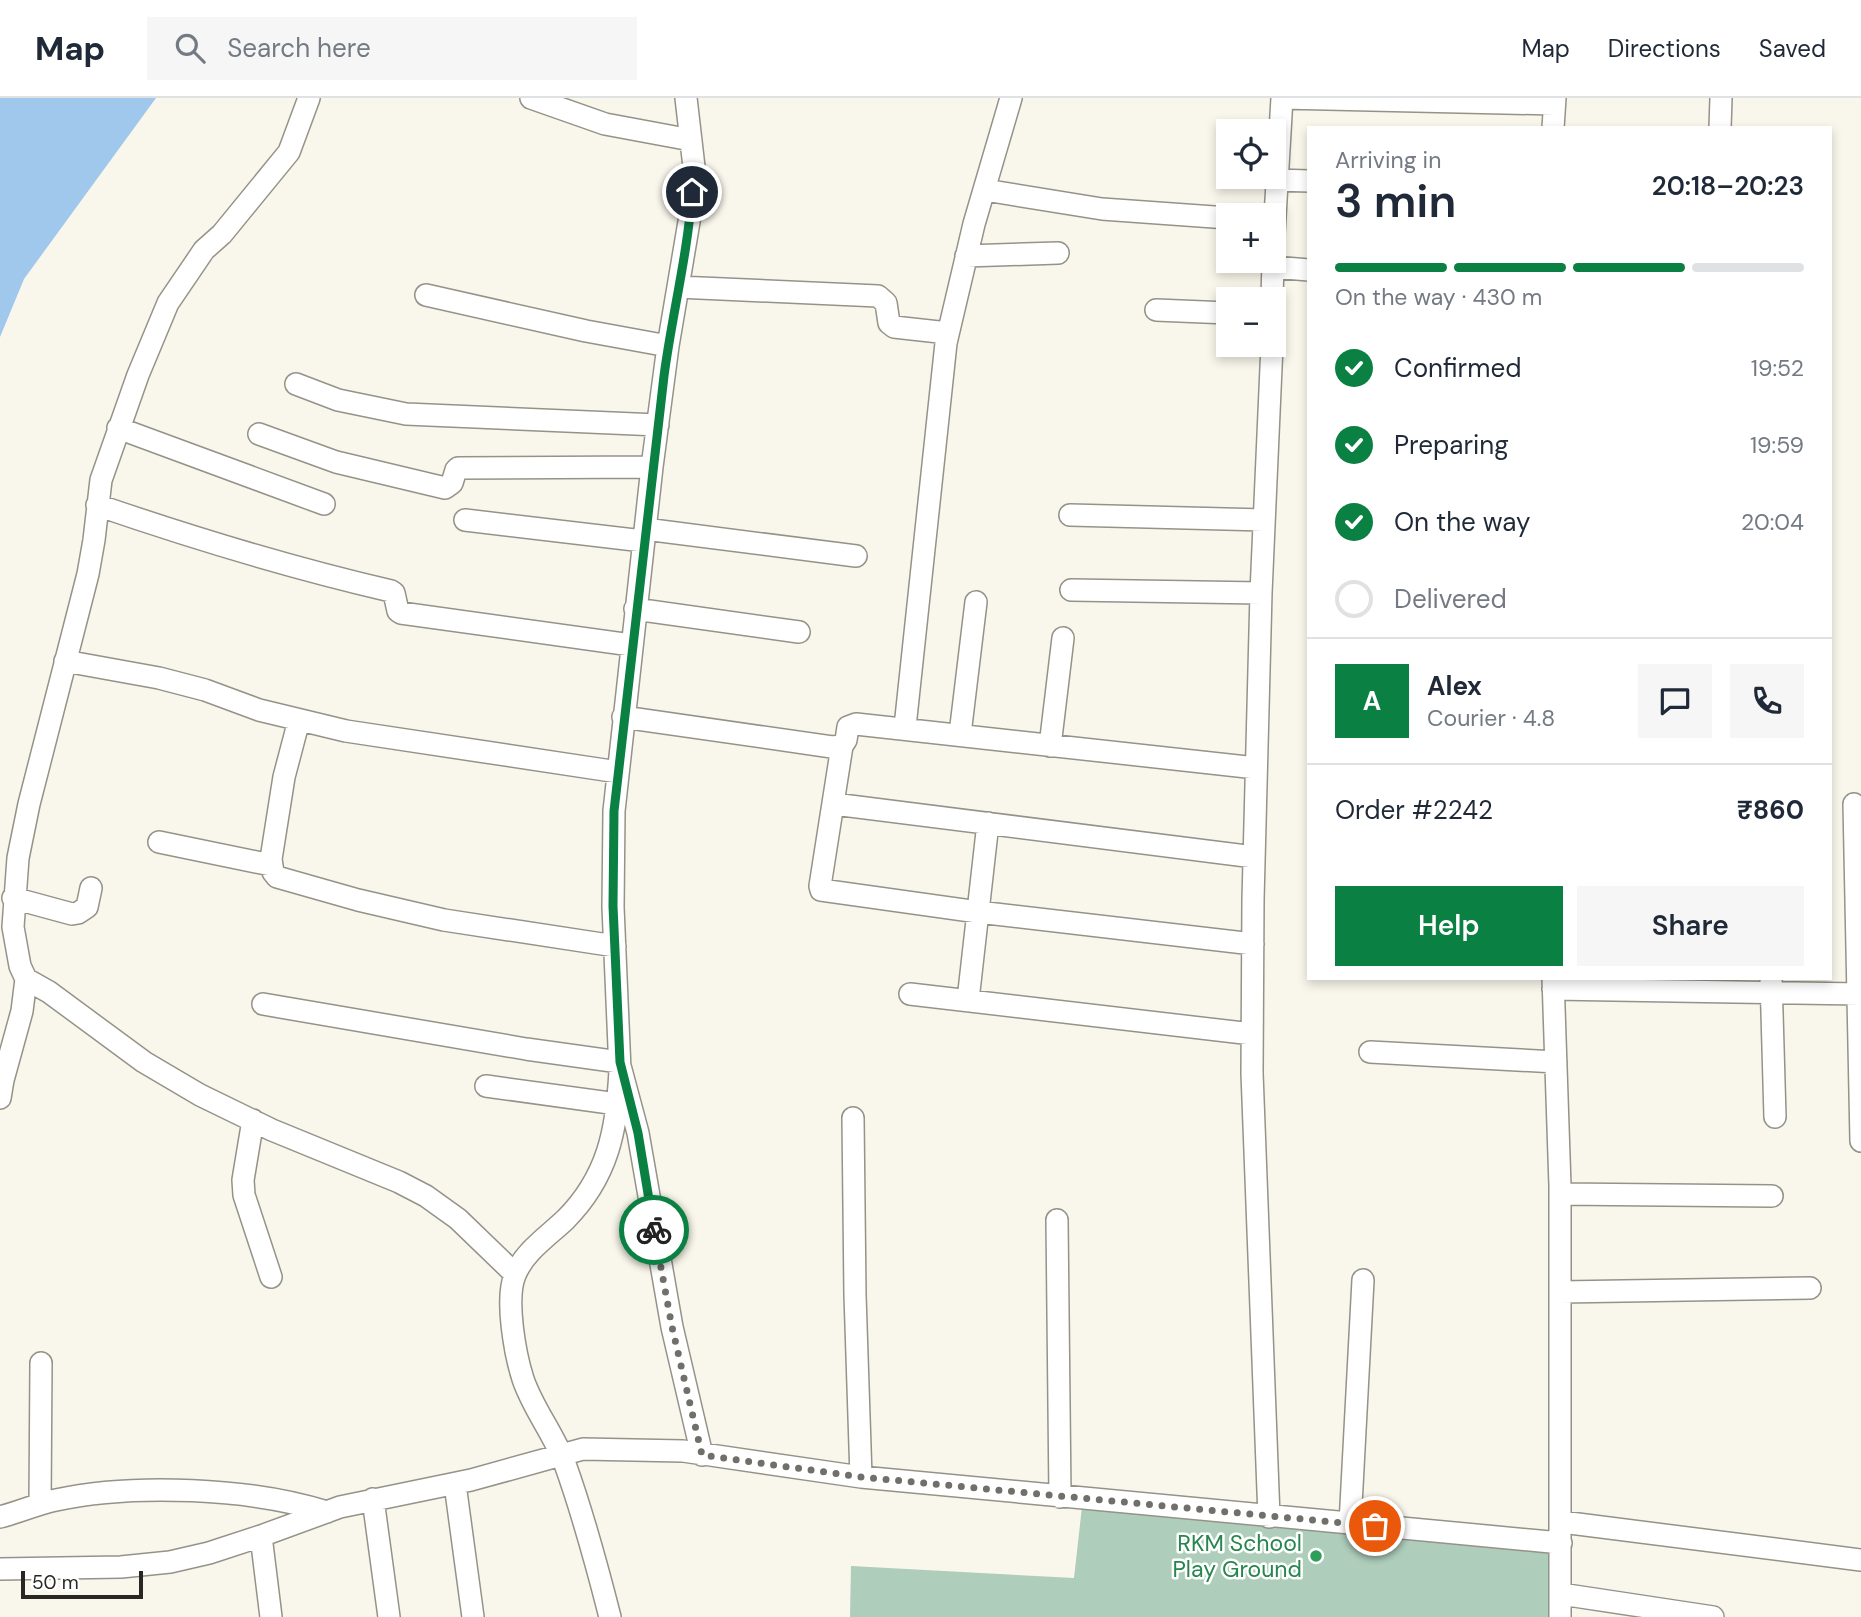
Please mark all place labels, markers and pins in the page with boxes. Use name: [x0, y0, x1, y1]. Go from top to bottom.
pin: [662, 162, 722, 222]
pin: [1345, 1496, 1405, 1556]
place label: RKM School Play Ground: [1173, 1528, 1302, 1584]
marker: RKM School Play Ground: [1308, 1548, 1324, 1564]

